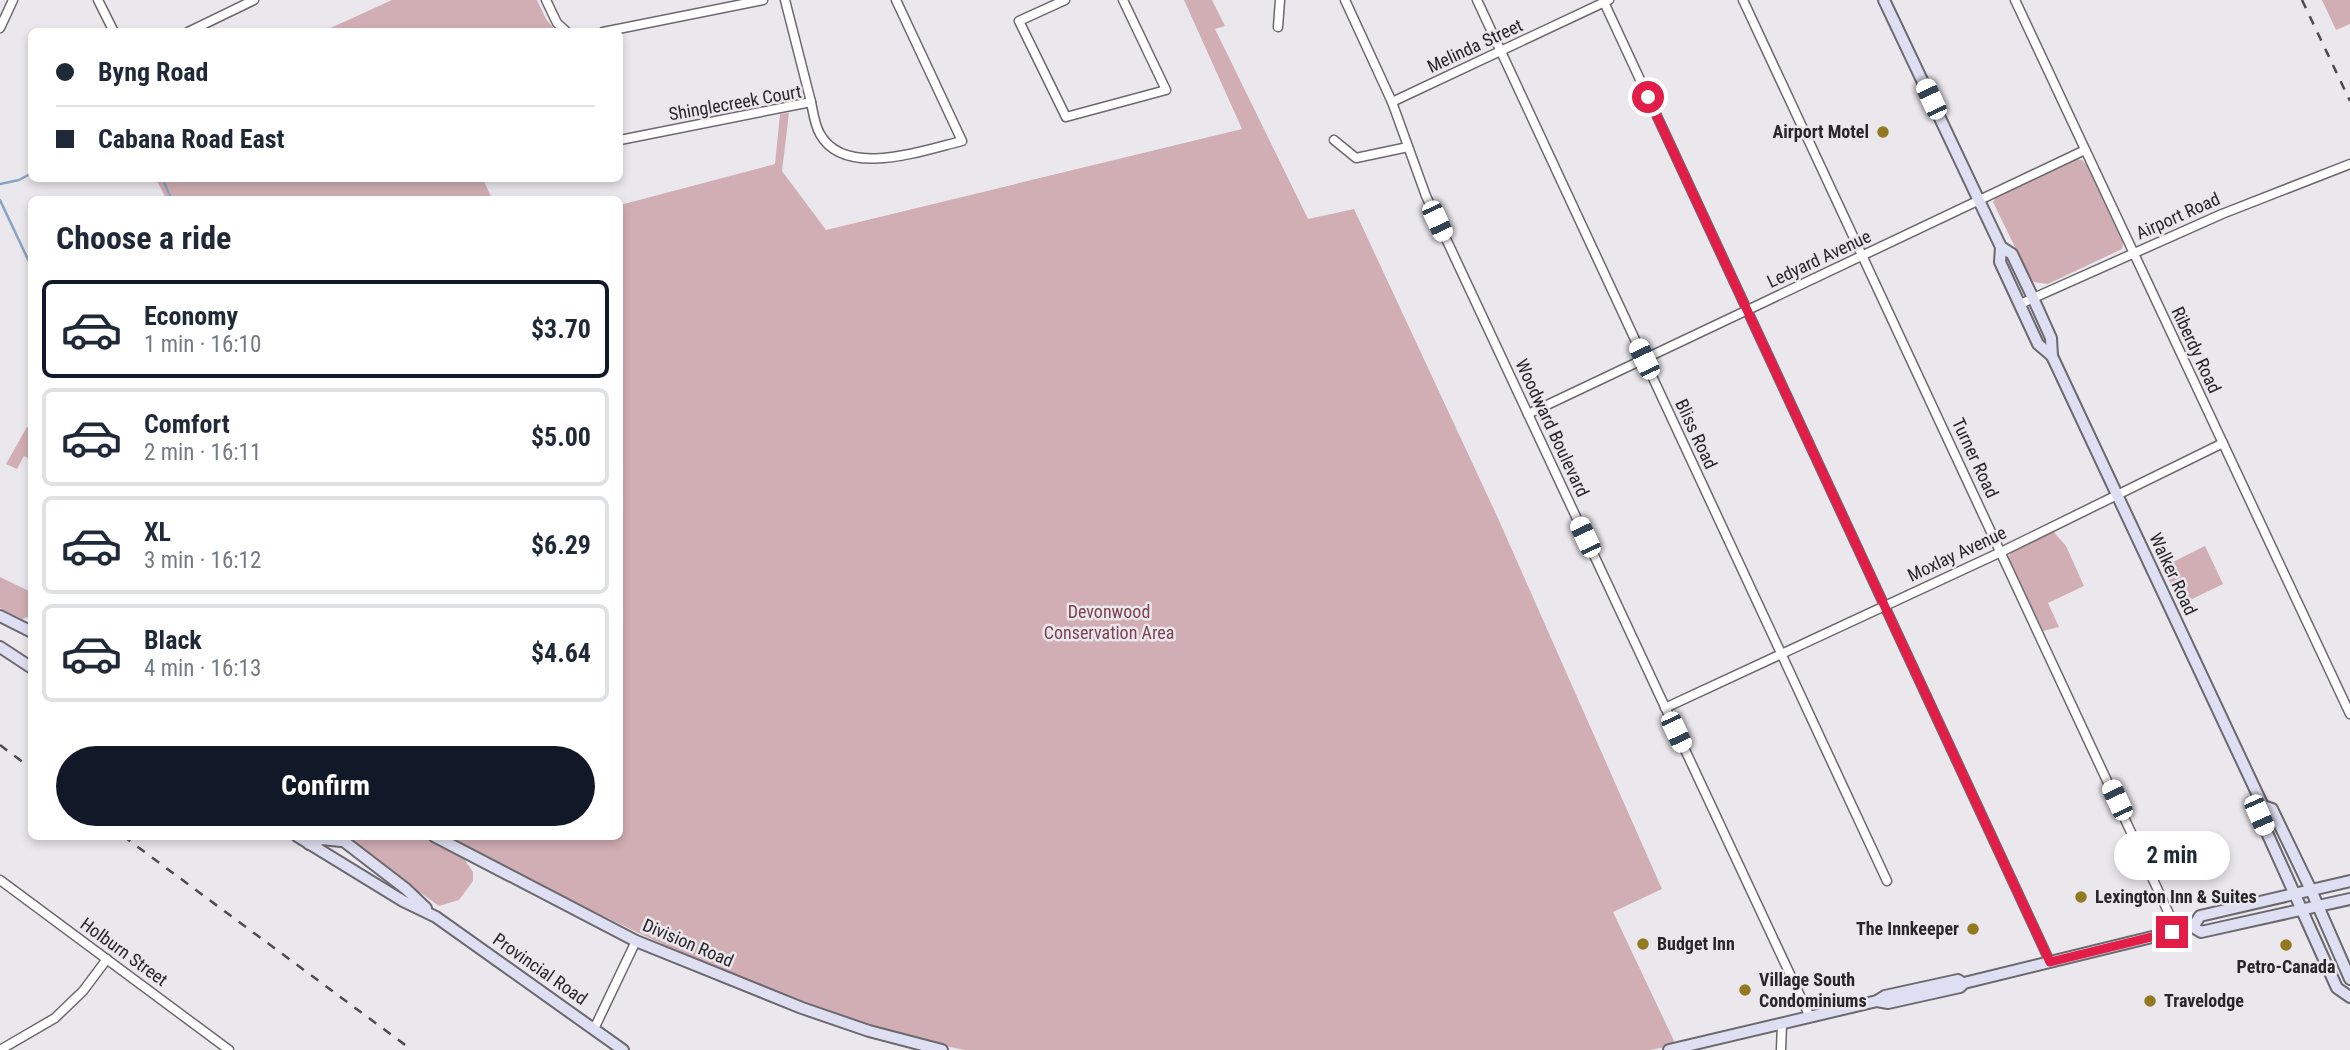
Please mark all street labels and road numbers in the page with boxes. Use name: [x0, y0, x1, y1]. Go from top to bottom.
street label: Melinda Street: [1424, 14, 1526, 77]
street label: Shinglecreek Court: [667, 81, 803, 125]
street label: Airport Road: [2133, 188, 2223, 243]
street label: Ledyard Avenue: [1764, 225, 1874, 292]
street label: Riberdy Road: [2167, 303, 2226, 396]
street label: Woodward Boulevard: [1511, 356, 1594, 500]
street label: Bliss Road: [1671, 395, 1722, 472]
street label: Turner Road: [1948, 415, 2003, 501]
street label: Moxlay Avenue: [1904, 522, 2009, 586]
street label: Walker Road: [2145, 529, 2202, 618]
street label: Holburn Street: [77, 913, 172, 990]
street label: Division Road: [640, 914, 737, 971]
street label: Provincial Road: [489, 928, 591, 1009]

